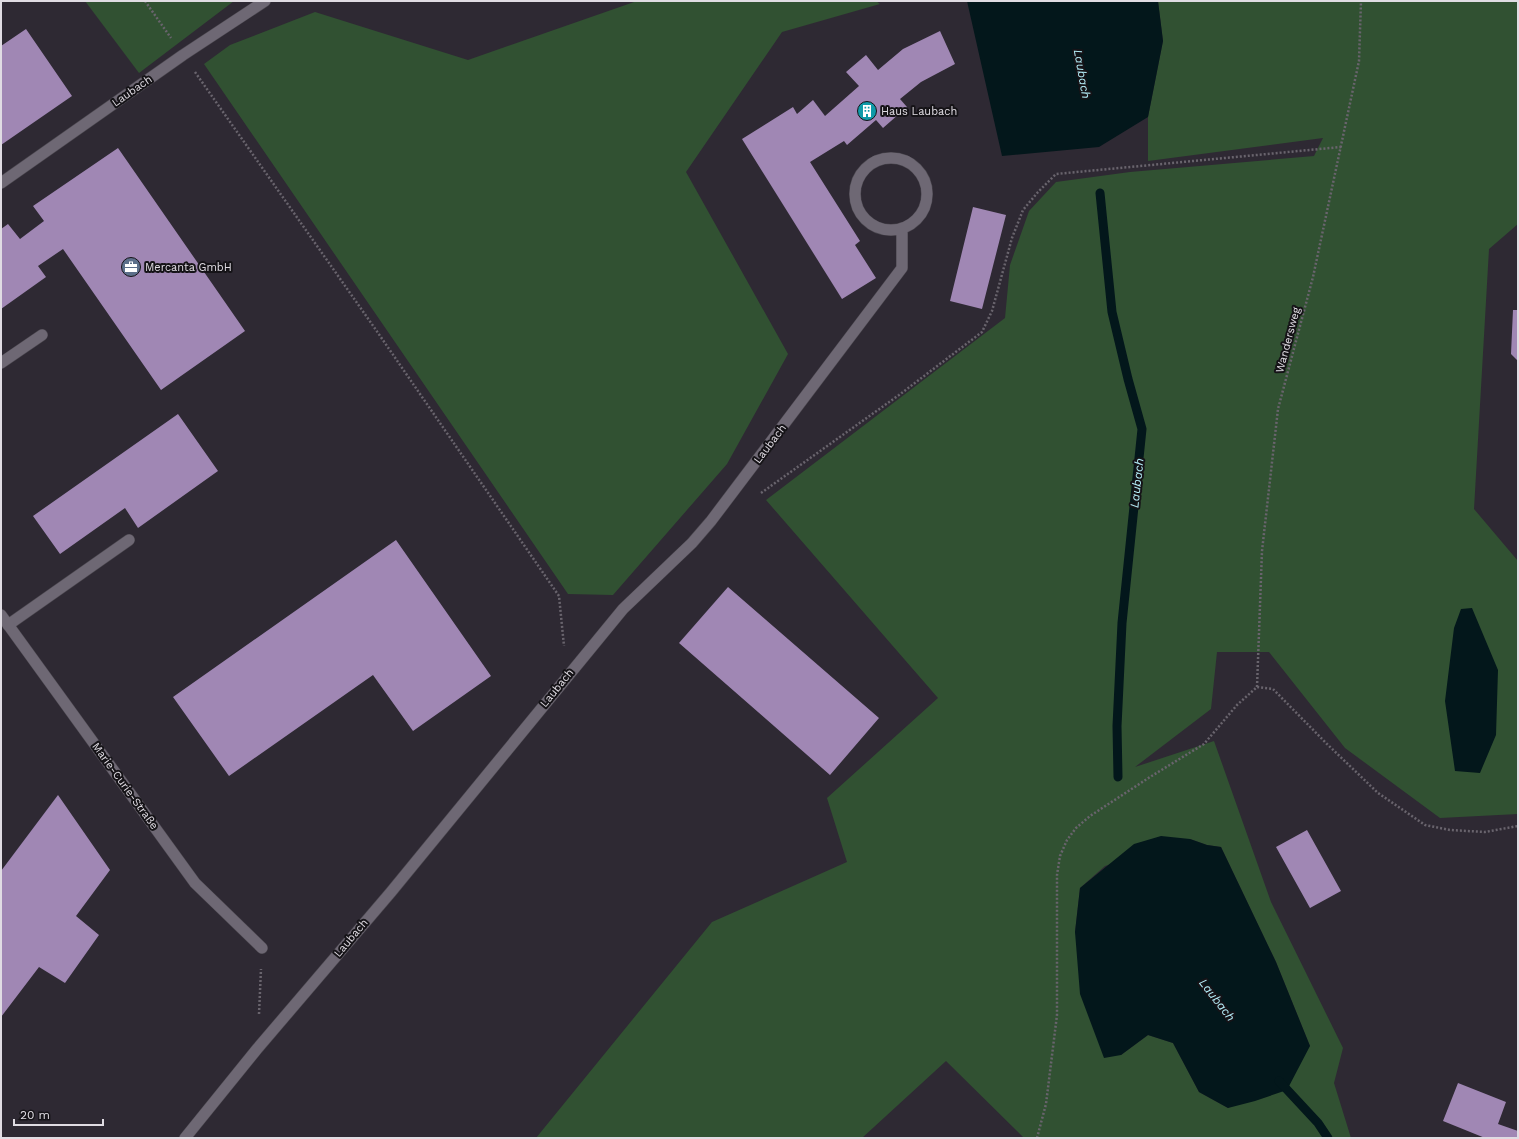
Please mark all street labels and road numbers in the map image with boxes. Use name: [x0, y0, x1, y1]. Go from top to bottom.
street label: Laubach: [110, 73, 154, 109]
street label: Wandersweg: [1273, 306, 1303, 374]
street label: Laubach: [751, 422, 789, 466]
street label: Laubach: [538, 666, 576, 710]
street label: Marie-Curie-Straße: [89, 740, 161, 832]
street label: Laubach: [331, 916, 371, 960]

